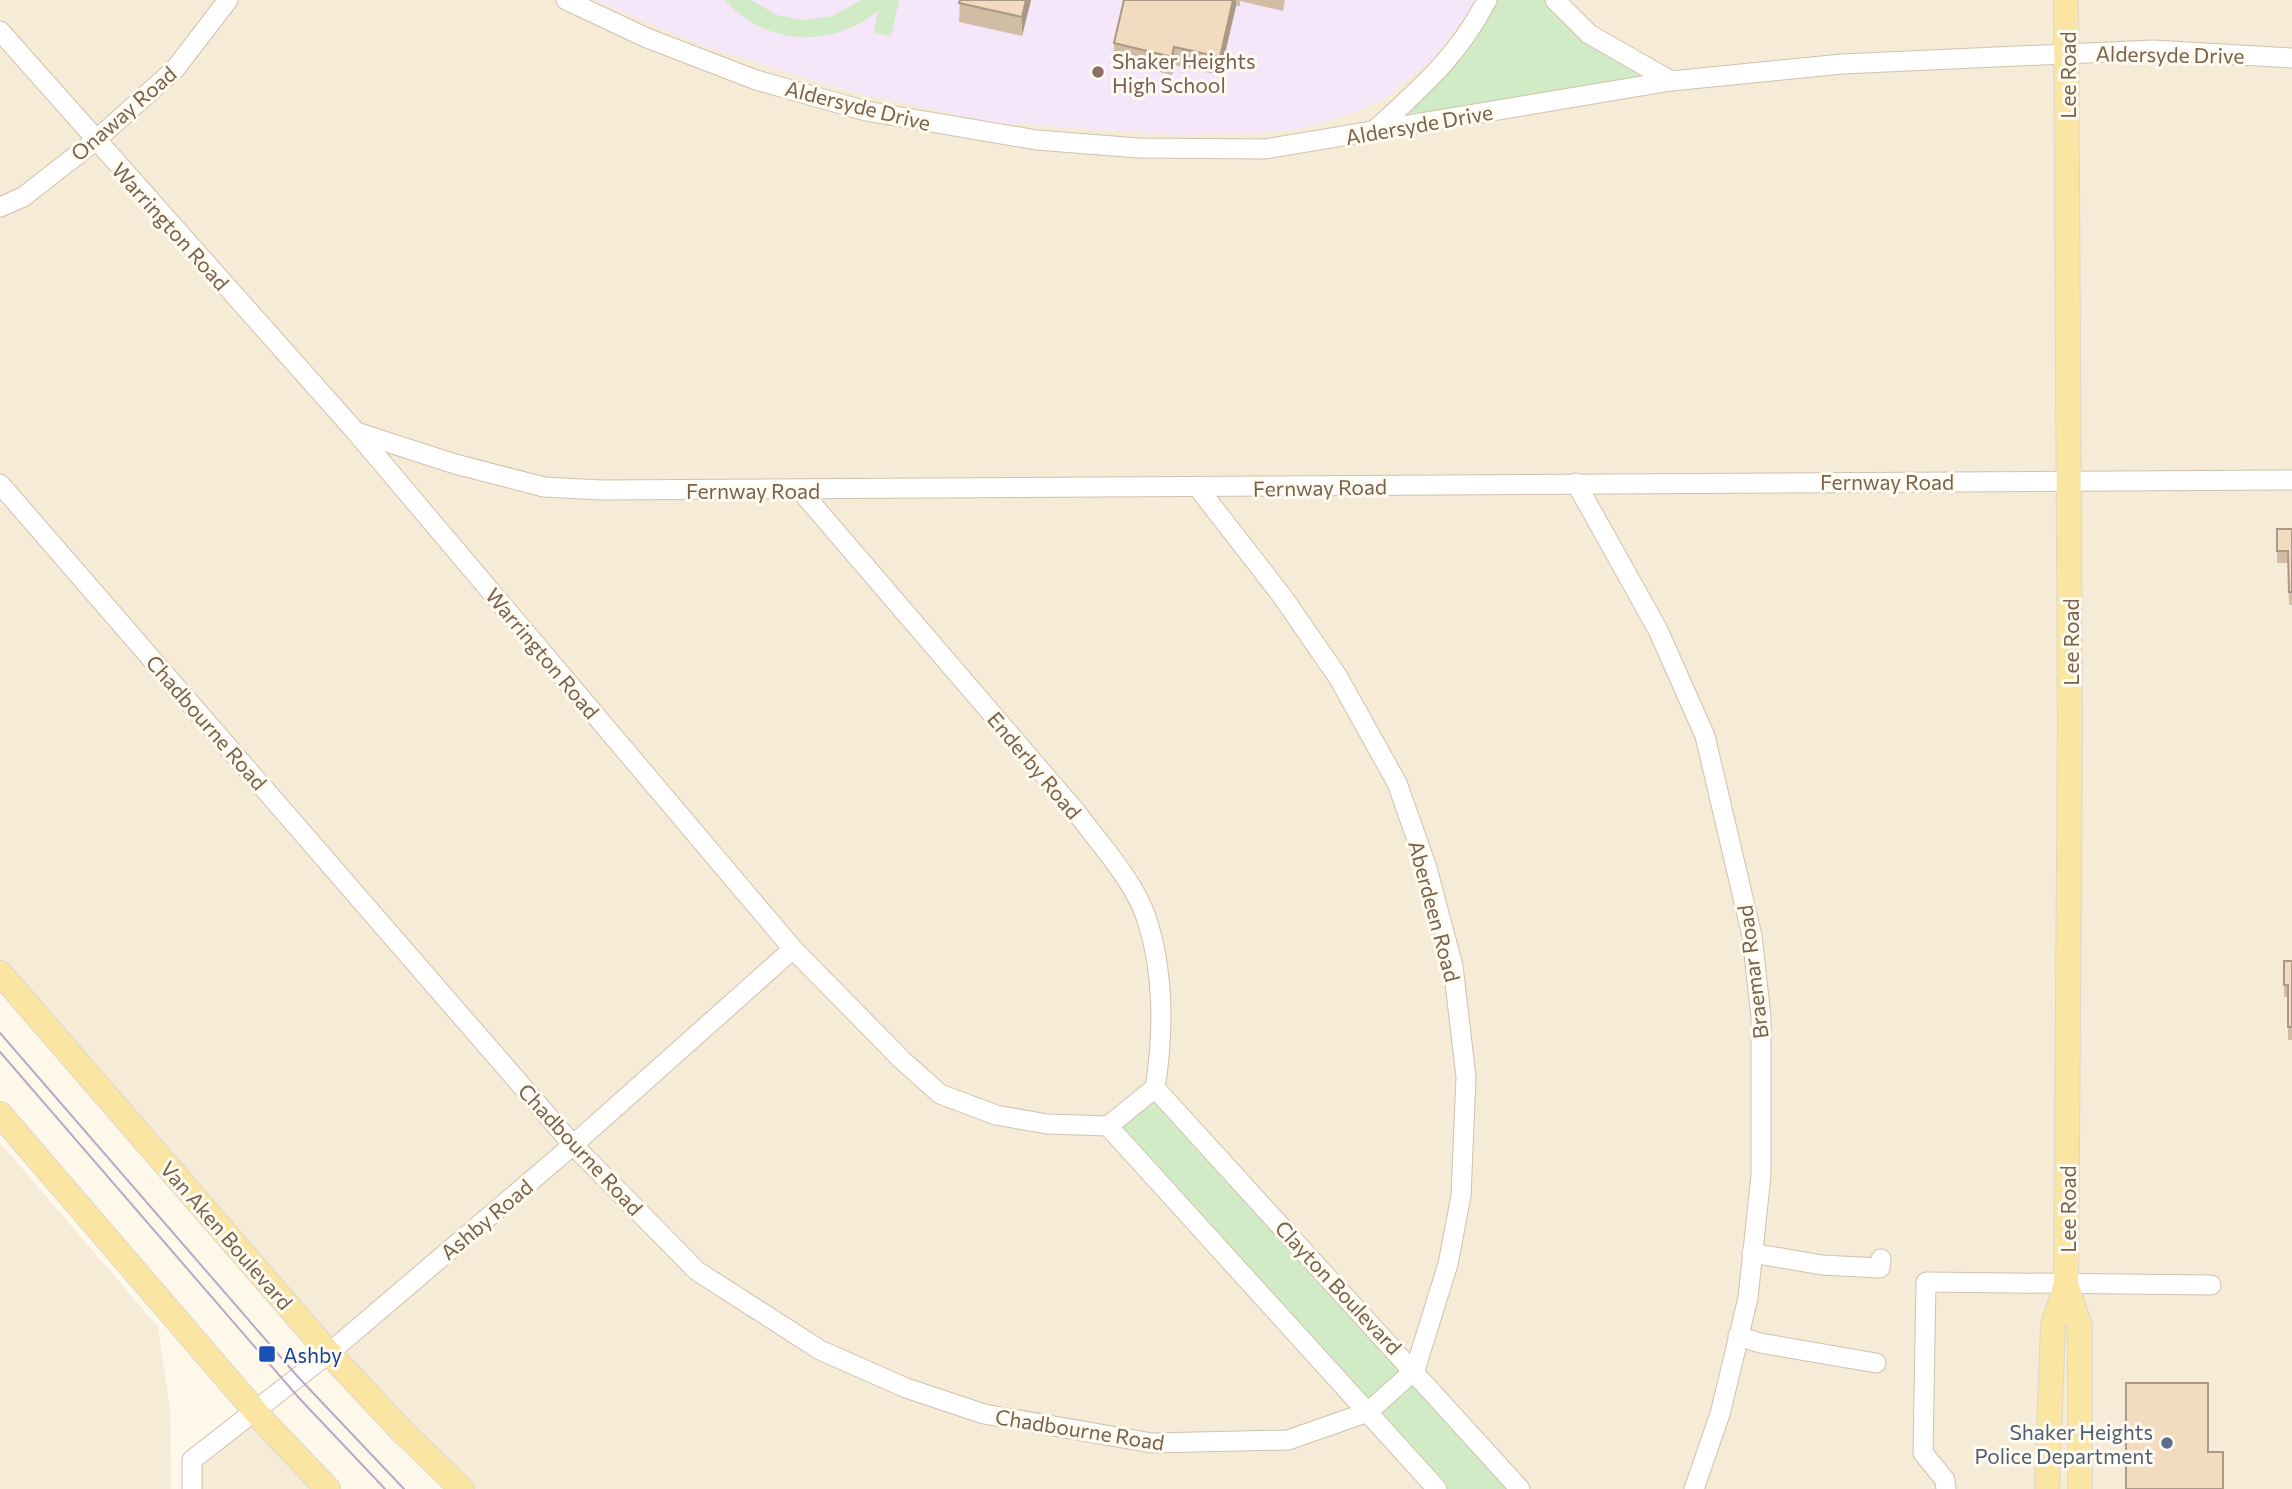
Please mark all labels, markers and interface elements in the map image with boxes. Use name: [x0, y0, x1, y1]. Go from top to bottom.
street label: Lee Road: [2055, 31, 2080, 119]
street label: Aldersyde Drive: [2095, 40, 2245, 68]
place label: Shaker Heights High School: [1112, 48, 1256, 97]
street label: Onaway Road: [65, 61, 181, 165]
marker: Shaker Heights High School: [1090, 64, 1106, 80]
street label: Aldersyde Drive: [783, 75, 933, 135]
street label: Aldersyde Drive: [1343, 99, 1495, 149]
street label: Warrington Road: [107, 157, 235, 295]
street label: Fernway Road: [1820, 469, 1954, 494]
street label: Fernway Road: [1253, 473, 1387, 501]
street label: Fernway Road: [686, 478, 820, 503]
street label: Warrington Road: [481, 583, 605, 723]
street label: Lee Road: [2058, 598, 2083, 686]
street label: Chadbourne Road: [142, 649, 272, 795]
street label: Enderby Road: [983, 706, 1087, 824]
street label: Aberdeen Road: [1404, 838, 1466, 984]
street label: Braemar Road: [1731, 904, 1773, 1040]
street label: Chadbourne Road: [514, 1078, 648, 1220]
street label: Van Aken Boulevard: [156, 1156, 298, 1314]
street label: Lee Road: [2055, 1165, 2080, 1253]
street label: Ashby Road: [435, 1173, 537, 1265]
street label: Clayton Boulevard: [1270, 1215, 1408, 1359]
place label: Ashby: [283, 1342, 342, 1367]
marker: Ashby: [257, 1344, 277, 1364]
street label: Chadbourne Road: [994, 1403, 1166, 1455]
place label: Shaker Heights Police Department: [1974, 1419, 2153, 1468]
marker: Shaker Heights Police Department: [2159, 1435, 2175, 1451]

